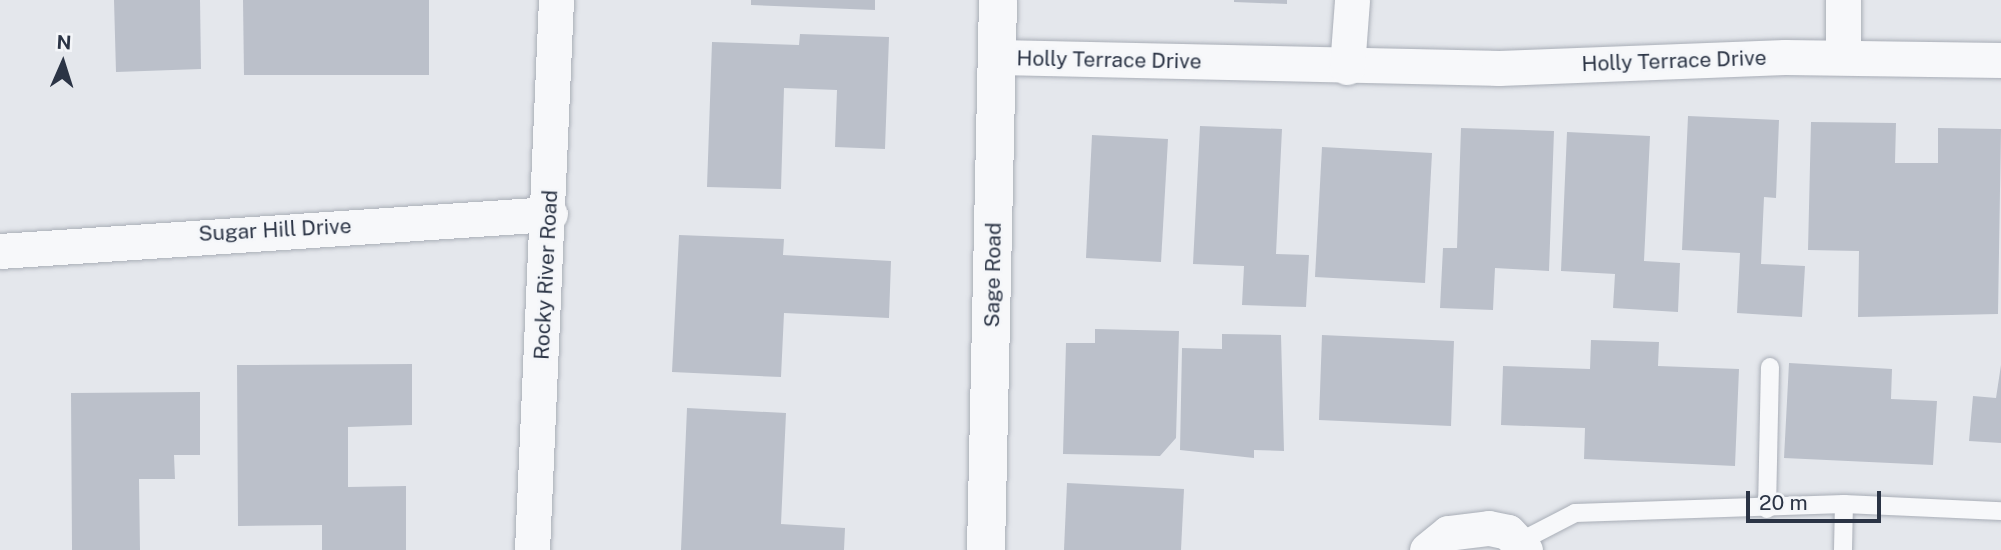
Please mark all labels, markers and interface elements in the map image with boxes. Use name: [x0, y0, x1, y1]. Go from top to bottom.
north arrow: [28, 28, 98, 98]
text: N: [56, 31, 72, 53]
street label: Holly Terrace Drive: [1581, 45, 1767, 77]
street label: Holly Terrace Drive: [1016, 46, 1202, 74]
street label: Rocky River Road: [529, 189, 563, 361]
street label: Sugar Hill Drive: [198, 213, 352, 247]
street label: Sage Road: [979, 222, 1007, 328]
scale bar: [1749, 476, 1884, 520]
text: 20 m: [1759, 490, 1808, 515]

